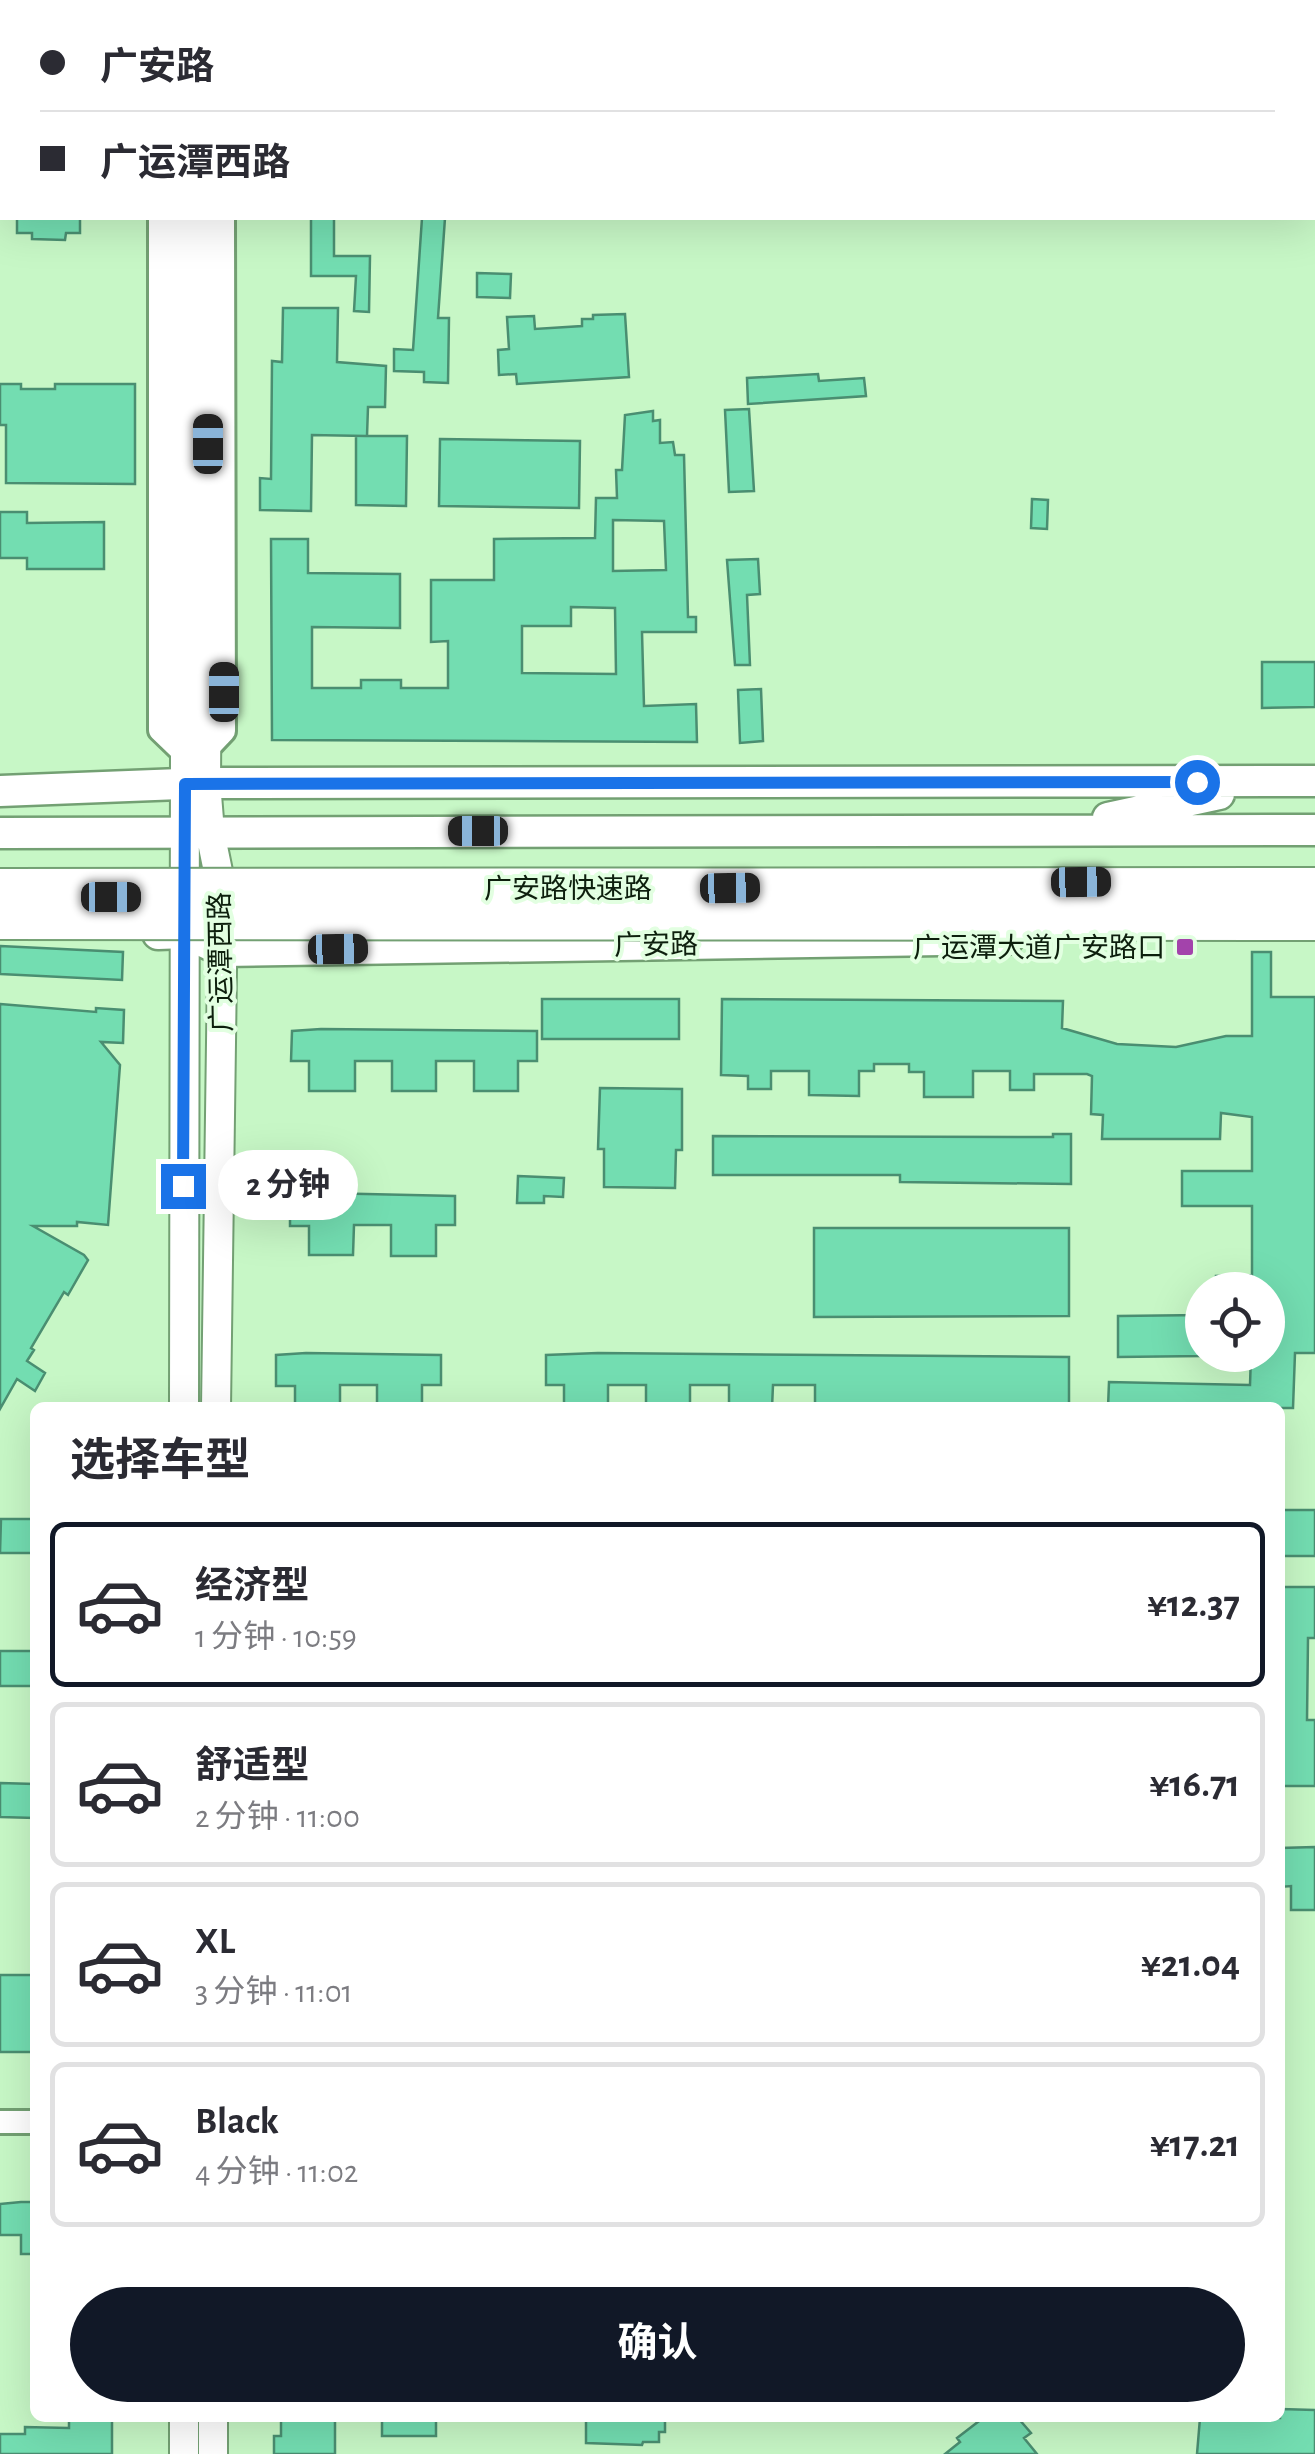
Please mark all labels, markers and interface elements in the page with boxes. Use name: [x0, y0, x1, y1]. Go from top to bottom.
text: 广安路: [100, 49, 214, 87]
text: 广运潭西路: [100, 145, 290, 183]
car: [193, 414, 223, 474]
car: [209, 662, 239, 722]
route start: [1175, 760, 1220, 805]
car: [448, 816, 508, 846]
car: [1051, 866, 1111, 898]
car: [700, 872, 760, 904]
street label: 广安路快速路: [484, 874, 652, 904]
car: [81, 882, 141, 912]
street label: 广运潭西路: [205, 892, 237, 1032]
street label: 广安路: [614, 929, 698, 961]
car: [308, 933, 368, 965]
place label: 广运潭大道广安路口: [913, 933, 1165, 963]
marker: 广运潭大道广安路口: [1174, 936, 1196, 958]
callout: 2 分钟: [218, 1151, 358, 1221]
route end: [161, 1164, 206, 1209]
text: 2 分钟: [246, 1169, 330, 1201]
map controls: [1185, 1272, 1285, 1372]
button: locate: [1185, 1272, 1285, 1372]
text: 选择车型: [70, 1439, 250, 1484]
icon: car: [75, 1560, 165, 1650]
text: 经济型: [195, 1568, 309, 1606]
text: ¥12.37: [1147, 1586, 1240, 1624]
text: 1 分钟 · 10:59: [195, 1621, 357, 1653]
icon: car: [75, 1740, 165, 1830]
text: 舒适型: [195, 1748, 309, 1786]
text: ¥16.71: [1149, 1766, 1240, 1804]
text: 2 分钟 · 11:00: [195, 1801, 360, 1833]
icon: car: [75, 1920, 165, 2010]
text: XL: [195, 1923, 235, 1961]
text: ¥21.04: [1141, 1946, 1240, 1984]
text: 3 分钟 · 11:01: [195, 1976, 353, 2008]
icon: car: [75, 2100, 165, 2190]
text: Black: [195, 2103, 279, 2141]
text: ¥17.21: [1150, 2126, 1240, 2164]
text: 4 分钟 · 11:02: [195, 2156, 358, 2188]
button: 确认: [70, 2287, 1245, 2402]

